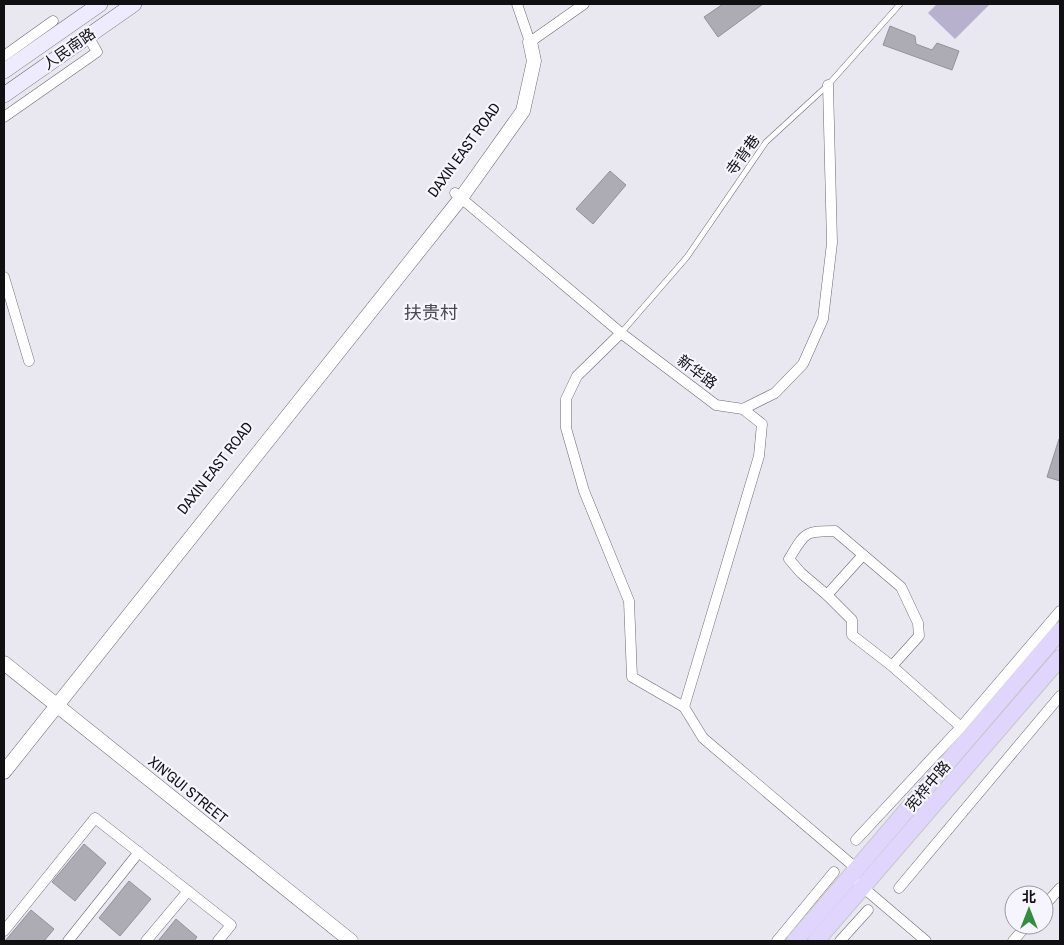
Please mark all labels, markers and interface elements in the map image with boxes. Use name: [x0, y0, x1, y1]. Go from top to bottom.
street label: 人民南路: [38, 23, 99, 74]
street label: DAXIN EAST ROAD: [422, 98, 505, 201]
street label: 寺背巷: [721, 130, 764, 179]
district label: 扶贵村: [404, 300, 458, 325]
street label: 新华路: [673, 350, 722, 394]
street label: DAXIN EAST ROAD: [172, 417, 257, 518]
street label: XIN'GUI STREET: [144, 751, 233, 828]
street label: 宪梓中路: [900, 756, 955, 815]
north arrow: [1004, 885, 1054, 935]
text: 北: [1022, 888, 1036, 906]

